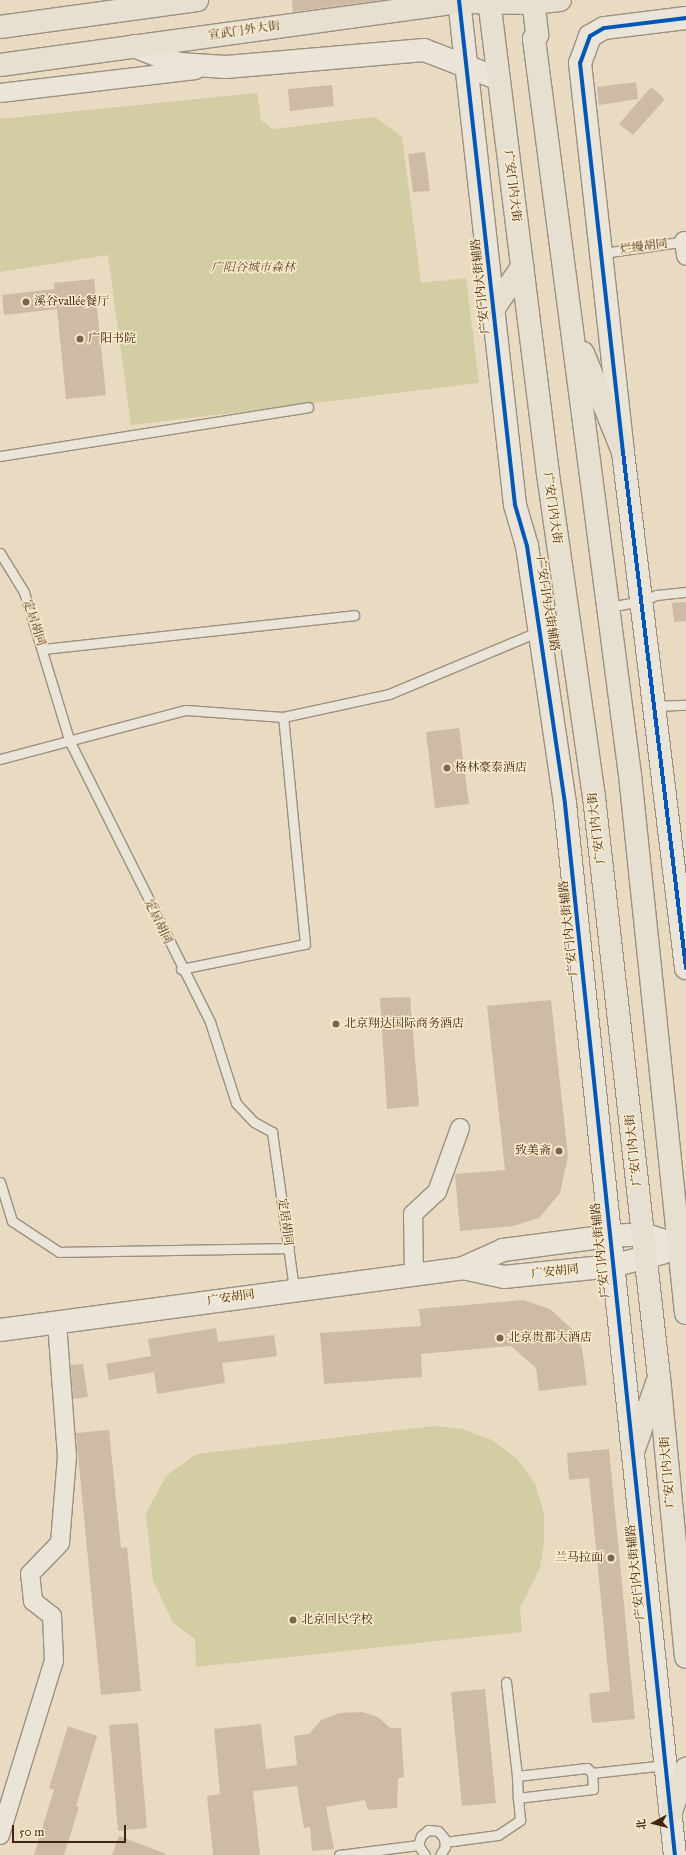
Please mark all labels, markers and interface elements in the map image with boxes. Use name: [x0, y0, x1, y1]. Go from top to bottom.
street label: 宣武门外大街: [207, 19, 281, 43]
street label: 广安门内大街: [500, 149, 524, 223]
street label: 烂缦胡同: [619, 237, 669, 257]
street label: 广安门内大街辅路: [469, 238, 493, 334]
park label: 广阳谷城市森林: [211, 261, 295, 275]
place label: 溪谷vallée餐厅: [34, 295, 109, 309]
marker: 溪谷vallée餐厅: [21, 297, 31, 307]
place label: 广阳书院: [88, 332, 136, 346]
marker: 广阳书院: [75, 334, 85, 344]
street label: 广安门内大街: [540, 471, 564, 545]
street label: 广安门内大街辅路: [532, 555, 562, 653]
street label: 定居胡同: [20, 598, 48, 648]
place label: 格林豪泰酒店: [455, 761, 527, 775]
marker: 格林豪泰酒店: [442, 763, 452, 773]
street label: 广安门内大街: [585, 791, 609, 865]
street label: 广安门内大街辅路: [557, 880, 581, 976]
street label: 定居胡同: [141, 897, 175, 947]
place label: 北京翔达国际商务酒店: [344, 1017, 464, 1031]
marker: 北京翔达国际商务酒店: [331, 1019, 341, 1029]
street label: 广安门内大街: [623, 1113, 645, 1187]
place label: 致美斋: [515, 1144, 551, 1158]
marker: 致美斋: [554, 1146, 564, 1156]
street label: 定居胡同: [275, 1197, 295, 1247]
street label: 广安门内大街辅路: [589, 1202, 613, 1298]
street label: 广安胡同: [530, 1262, 580, 1282]
street label: 广安胡同: [206, 1287, 256, 1309]
place label: 北京贵都大酒店: [508, 1331, 592, 1345]
marker: 北京贵都大酒店: [495, 1333, 505, 1343]
street label: 广安门内大街: [658, 1436, 678, 1508]
street label: 广安门内大街辅路: [624, 1524, 648, 1620]
place label: 兰马拉面: [555, 1551, 603, 1565]
marker: 兰马拉面: [606, 1553, 616, 1563]
place label: 北京回民学校: [301, 1613, 373, 1627]
marker: 北京回民学校: [288, 1615, 298, 1625]
north arrow: [634, 1803, 674, 1843]
scale bar: [14, 1817, 128, 1843]
text: 北: [634, 1818, 649, 1831]
text: 50 m: [19, 1825, 44, 1839]

